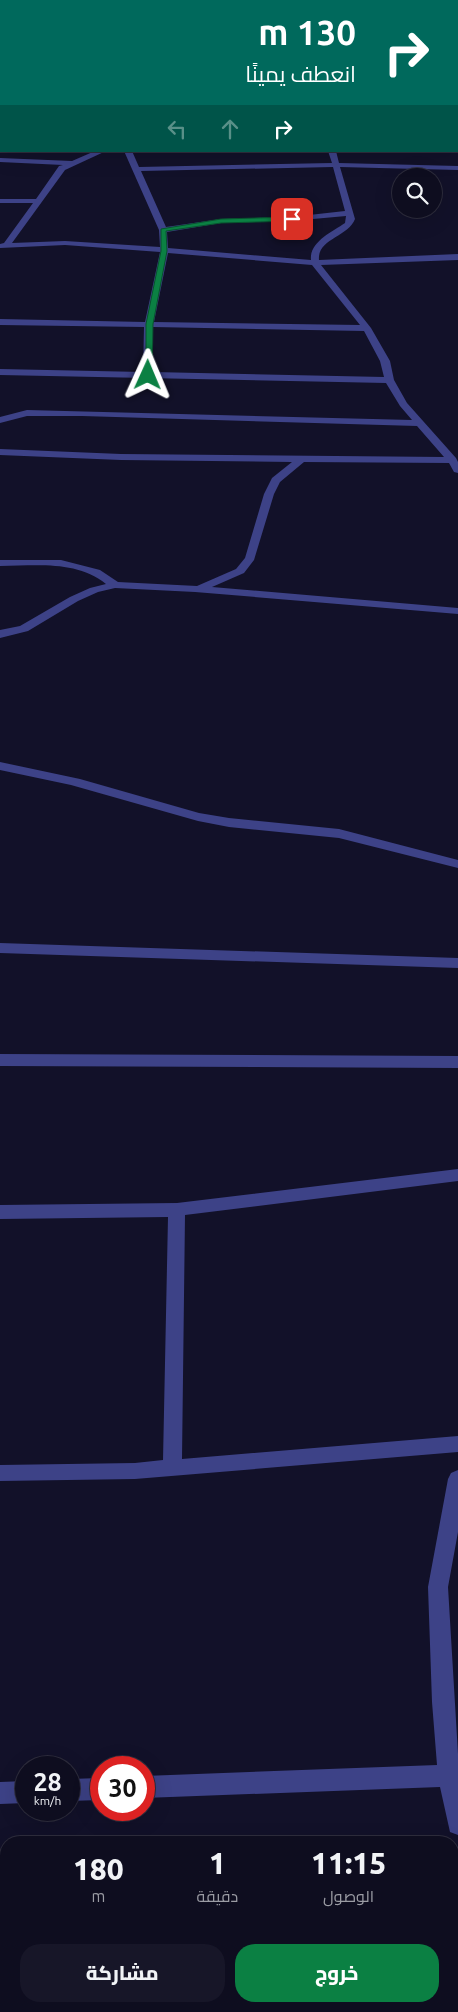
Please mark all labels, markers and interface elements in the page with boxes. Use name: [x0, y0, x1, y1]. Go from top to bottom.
text: 130 m: [258, 12, 356, 52]
icon: right: [374, 20, 439, 85]
text: انعطف يمينًا: [245, 61, 356, 86]
icon: left: [163, 115, 191, 143]
icon: ahead: [216, 115, 244, 143]
icon: right: [269, 115, 297, 143]
map controls: [392, 168, 442, 218]
button: search: [392, 168, 442, 218]
pin: [271, 198, 313, 240]
icon: arrive: [278, 205, 306, 233]
position arrow: [121, 348, 173, 400]
speed limit sign: 30: [90, 1756, 155, 1821]
text: 28: [33, 1768, 62, 1796]
text: km/h: [34, 1794, 61, 1807]
text: 1: [209, 1846, 226, 1880]
text: 11:15: [311, 1846, 386, 1880]
text: 180: [73, 1852, 124, 1886]
text: m: [91, 1887, 105, 1905]
text: دقيقة: [197, 1887, 238, 1905]
text: الوصول: [323, 1887, 374, 1905]
button: مشاركة: [20, 1944, 225, 2002]
button: خروج: [235, 1944, 439, 2002]

